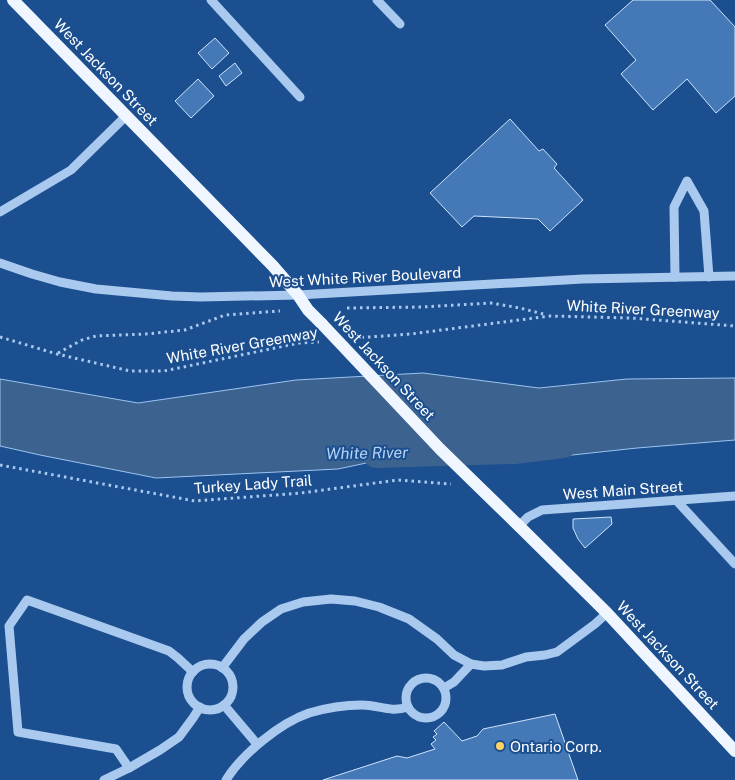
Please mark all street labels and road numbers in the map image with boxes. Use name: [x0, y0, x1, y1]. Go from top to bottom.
street label: West Jackson Street: [51, 15, 161, 129]
street label: West White River Boulevard: [268, 263, 462, 291]
street label: White River Greenway: [566, 297, 720, 321]
street label: West Jackson Street: [330, 308, 439, 424]
street label: White River Greenway: [165, 323, 319, 367]
street label: Turkey Lady Trail: [193, 471, 313, 497]
street label: West Main Street: [562, 477, 684, 503]
street label: West Jackson Street: [614, 597, 723, 713]

